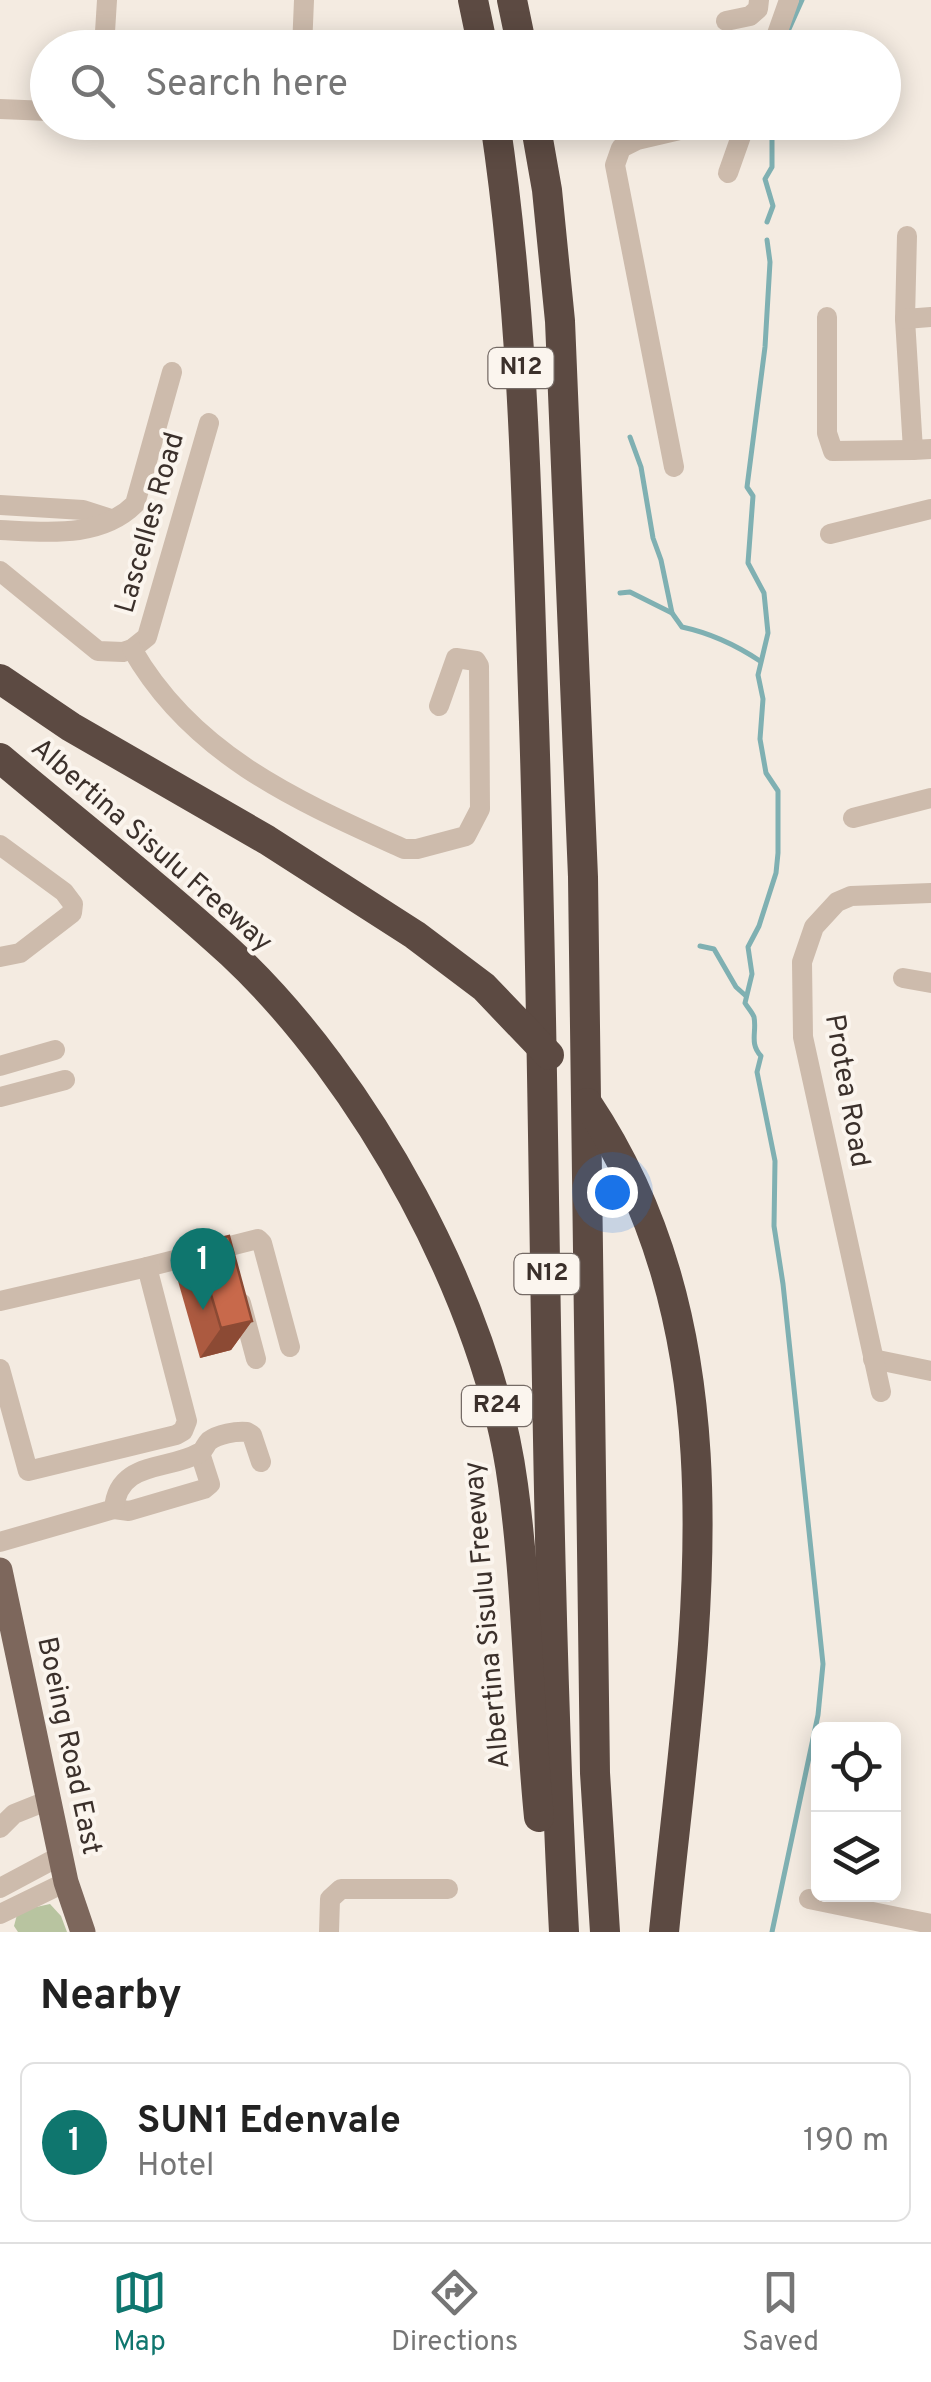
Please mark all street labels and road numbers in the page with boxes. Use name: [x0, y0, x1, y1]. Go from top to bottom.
road number: N12: [488, 348, 554, 388]
street label: Lascelles Road: [108, 428, 194, 618]
street label: Albertina Sisulu Freeway: [23, 731, 279, 961]
street label: Protea Road: [815, 1012, 877, 1170]
road number: N12: [514, 1254, 580, 1294]
road number: R24: [462, 1386, 532, 1426]
street label: Albertina Sisulu Freeway: [457, 1459, 519, 1771]
street label: Boeing Road East: [27, 1634, 109, 1858]

